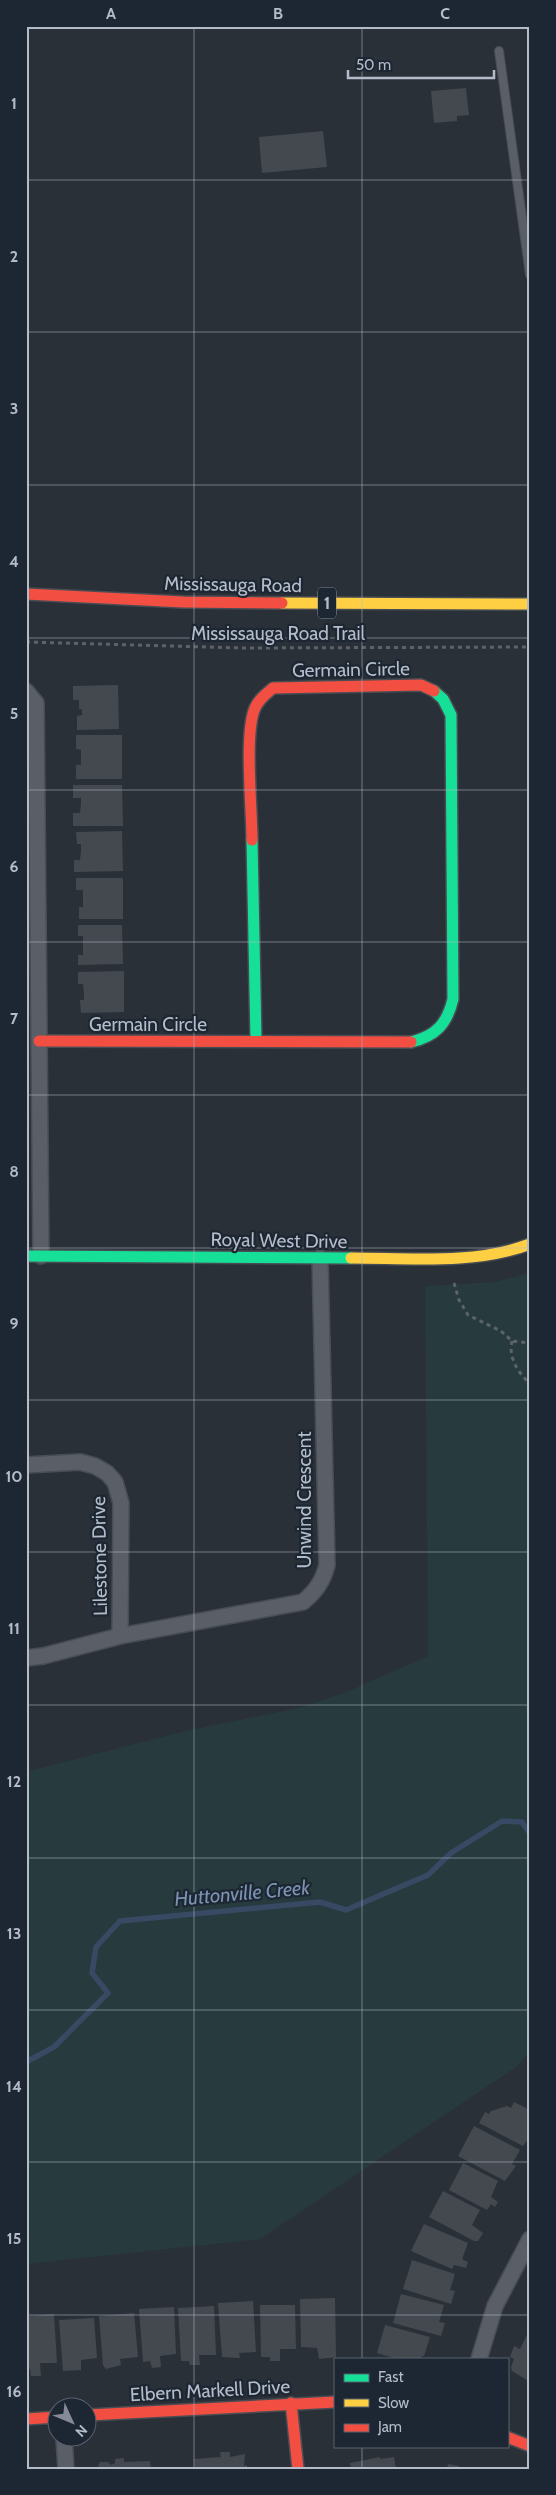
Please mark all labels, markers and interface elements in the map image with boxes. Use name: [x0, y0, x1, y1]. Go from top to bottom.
text: A: [106, 4, 116, 23]
text: B: [273, 4, 283, 23]
text: C: [440, 4, 450, 23]
scale bar: [348, 48, 495, 80]
text: 50 m: [356, 56, 391, 74]
text: 1: [11, 94, 17, 113]
text: 2: [10, 247, 18, 266]
text: 3: [10, 399, 18, 418]
text: 4: [9, 552, 19, 571]
street label: Mississauga Road: [164, 572, 302, 597]
road number: 1: [318, 588, 336, 618]
street label: Mississauga Road Trail: [191, 622, 366, 645]
street label: Germain Circle: [292, 657, 410, 682]
text: 5: [10, 704, 18, 723]
text: 6: [10, 857, 19, 876]
text: 7: [10, 1009, 19, 1028]
street label: Germain Circle: [89, 1013, 207, 1036]
text: 8: [9, 1162, 19, 1181]
street label: Royal West Drive: [210, 1228, 348, 1253]
text: 9: [10, 1314, 19, 1333]
street label: Unwind Crescent: [293, 1431, 316, 1569]
text: 10: [5, 1467, 23, 1486]
street label: Lilestone Drive: [87, 1496, 112, 1616]
text: 11: [8, 1619, 20, 1638]
text: 12: [7, 1772, 21, 1791]
water label: Huttonville Creek: [173, 1875, 312, 1911]
text: 13: [7, 1924, 21, 1943]
text: 14: [6, 2077, 22, 2096]
text: 15: [7, 2229, 21, 2248]
legend: [334, 2358, 508, 2448]
text: Fast: [378, 2368, 403, 2386]
street label: Elbern Markell Drive: [129, 2375, 291, 2406]
text: 16: [7, 2382, 21, 2401]
text: Slow: [378, 2394, 409, 2412]
north arrow: [48, 2398, 98, 2448]
text: Jam: [377, 2418, 402, 2436]
text: N: [71, 2421, 91, 2441]

